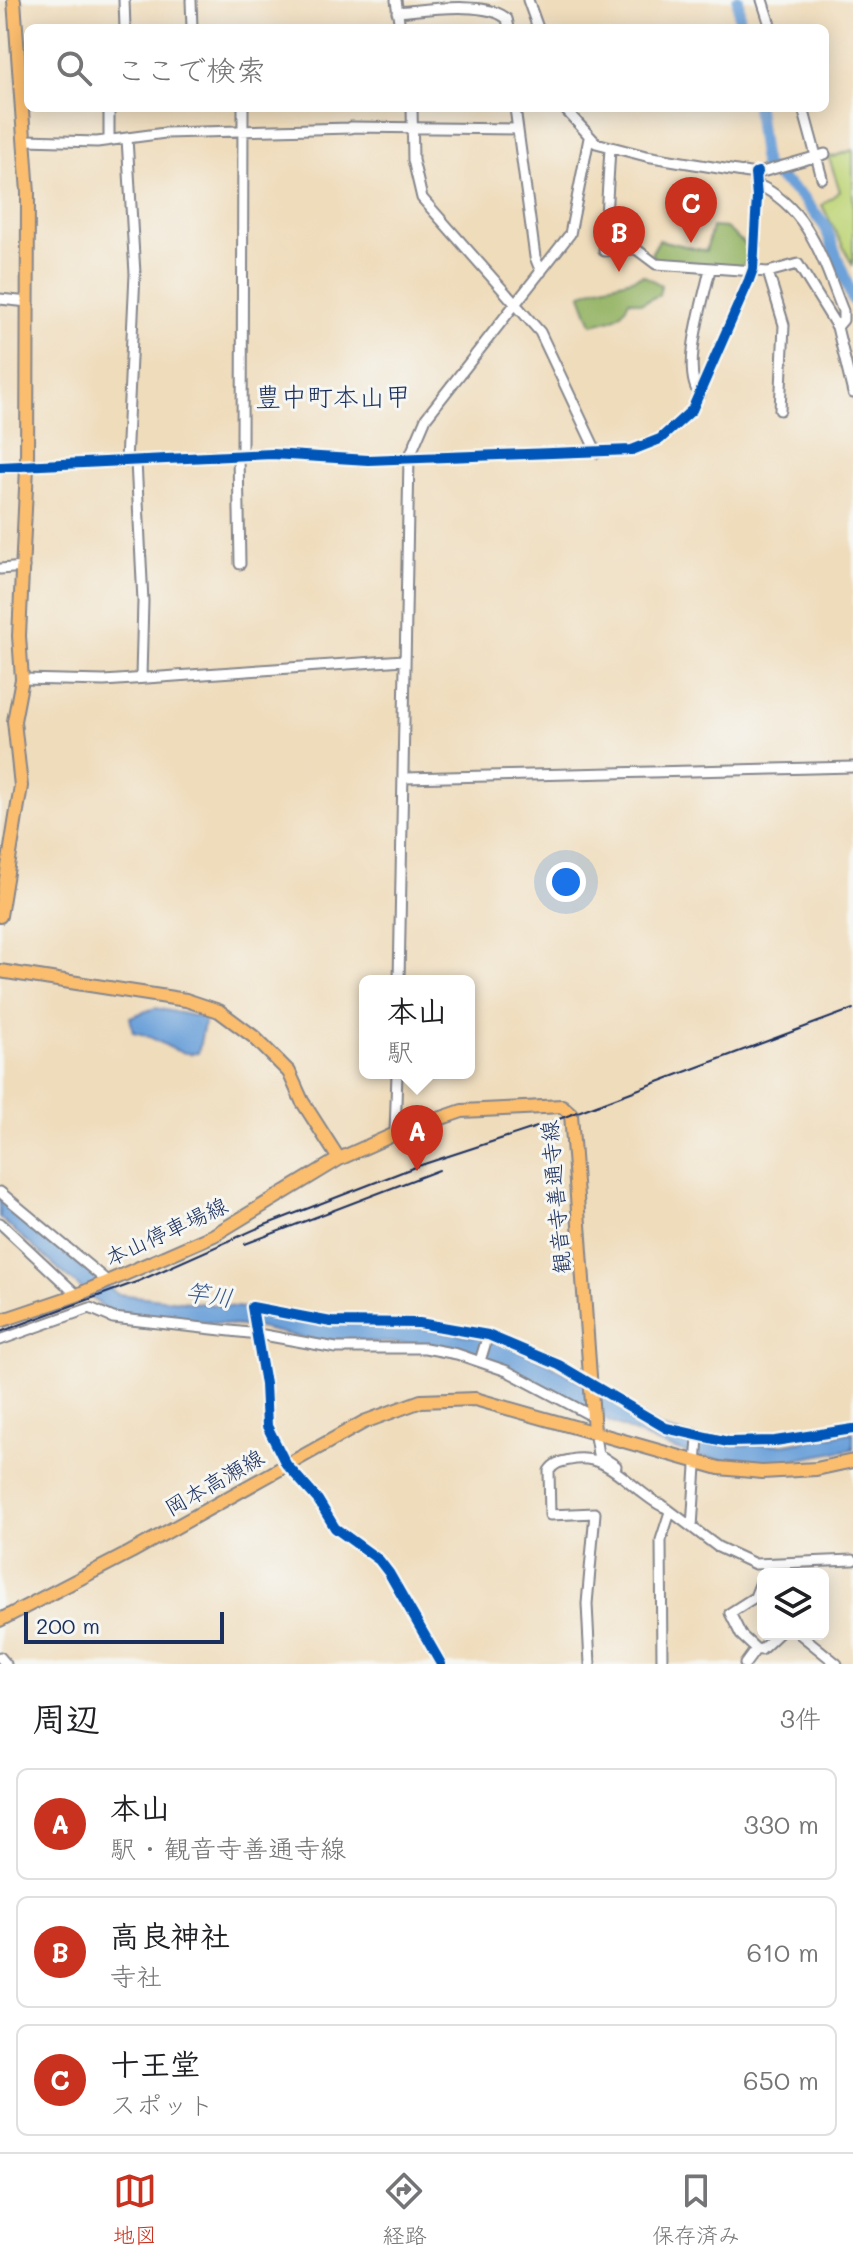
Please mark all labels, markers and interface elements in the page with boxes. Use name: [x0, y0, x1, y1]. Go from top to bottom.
search box: [24, 24, 829, 112]
icon: search: [52, 46, 96, 90]
text: ここで検索: [116, 49, 266, 89]
pin: C: [665, 177, 717, 243]
pin: B: [593, 206, 645, 272]
district label: 豊中町本山甲: [255, 379, 411, 413]
your location: [546, 862, 586, 902]
popup: [359, 975, 475, 1079]
text: 本山: [387, 990, 447, 1030]
text: 駅: [387, 1034, 413, 1068]
pin: A: [391, 1105, 443, 1171]
street label: 観音寺善通寺線: [534, 1119, 576, 1275]
street label: 本山停車場線: [100, 1190, 232, 1272]
water label: 竿川: [183, 1275, 235, 1313]
street label: 岡本高瀬線: [159, 1442, 269, 1522]
map controls: [757, 1568, 829, 1640]
button: layers: [757, 1568, 829, 1640]
scale bar: [24, 1608, 224, 1644]
text: 200 m: [36, 1611, 100, 1640]
text: 周辺: [32, 1695, 100, 1740]
text: 3件: [780, 1701, 821, 1735]
text: 本山: [110, 1787, 170, 1827]
text: A: [51, 1807, 69, 1841]
text: 330 m: [743, 1807, 819, 1841]
text: 駅 · 観音寺善通寺線: [110, 1831, 346, 1865]
text: 高良神社: [110, 1915, 230, 1955]
text: B: [51, 1935, 69, 1969]
text: 610 m: [747, 1935, 819, 1969]
text: 寺社: [110, 1959, 162, 1993]
text: 十王堂: [110, 2043, 200, 2083]
text: C: [50, 2063, 70, 2097]
text: 650 m: [743, 2063, 819, 2097]
text: スポット: [110, 2087, 214, 2121]
tab: 地図: [113, 2169, 157, 2249]
tab: 経路: [382, 2169, 426, 2249]
tab: 保存済み: [652, 2169, 740, 2249]

